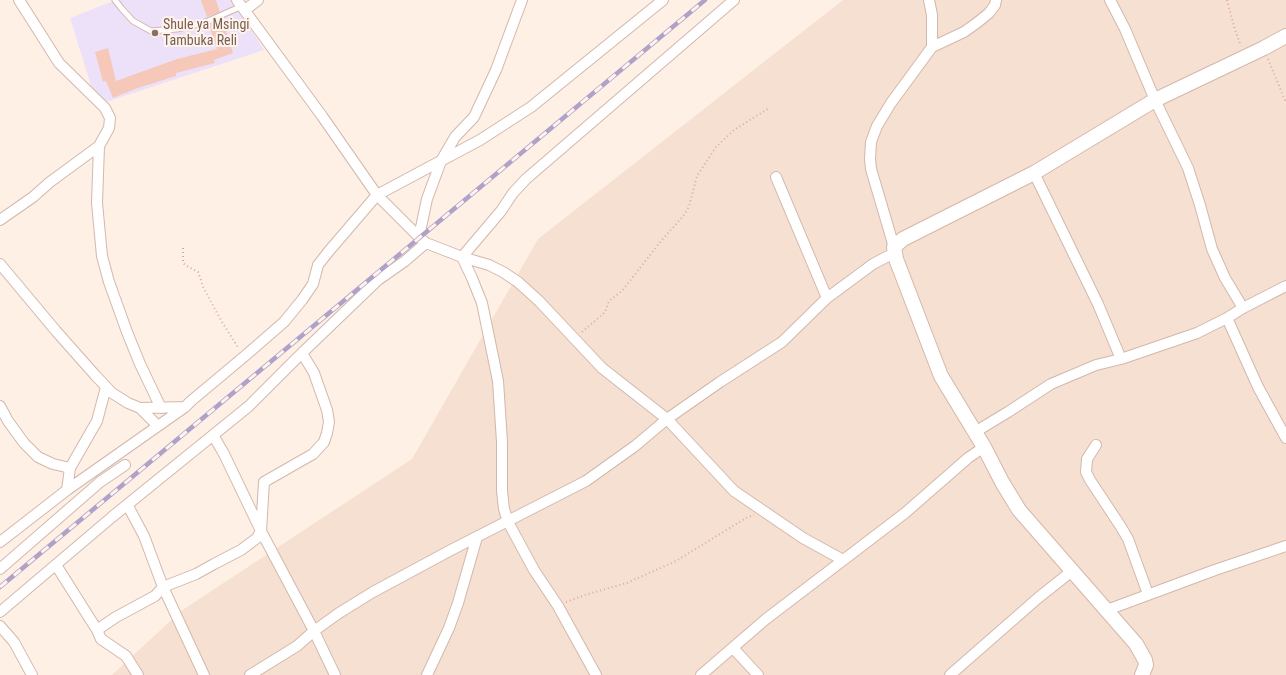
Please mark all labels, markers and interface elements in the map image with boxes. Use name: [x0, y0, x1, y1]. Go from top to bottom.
place label: Shule ya Msingi Tambuka Reli: [163, 17, 249, 50]
marker: Shule ya Msingi Tambuka Reli: [150, 28, 160, 38]

